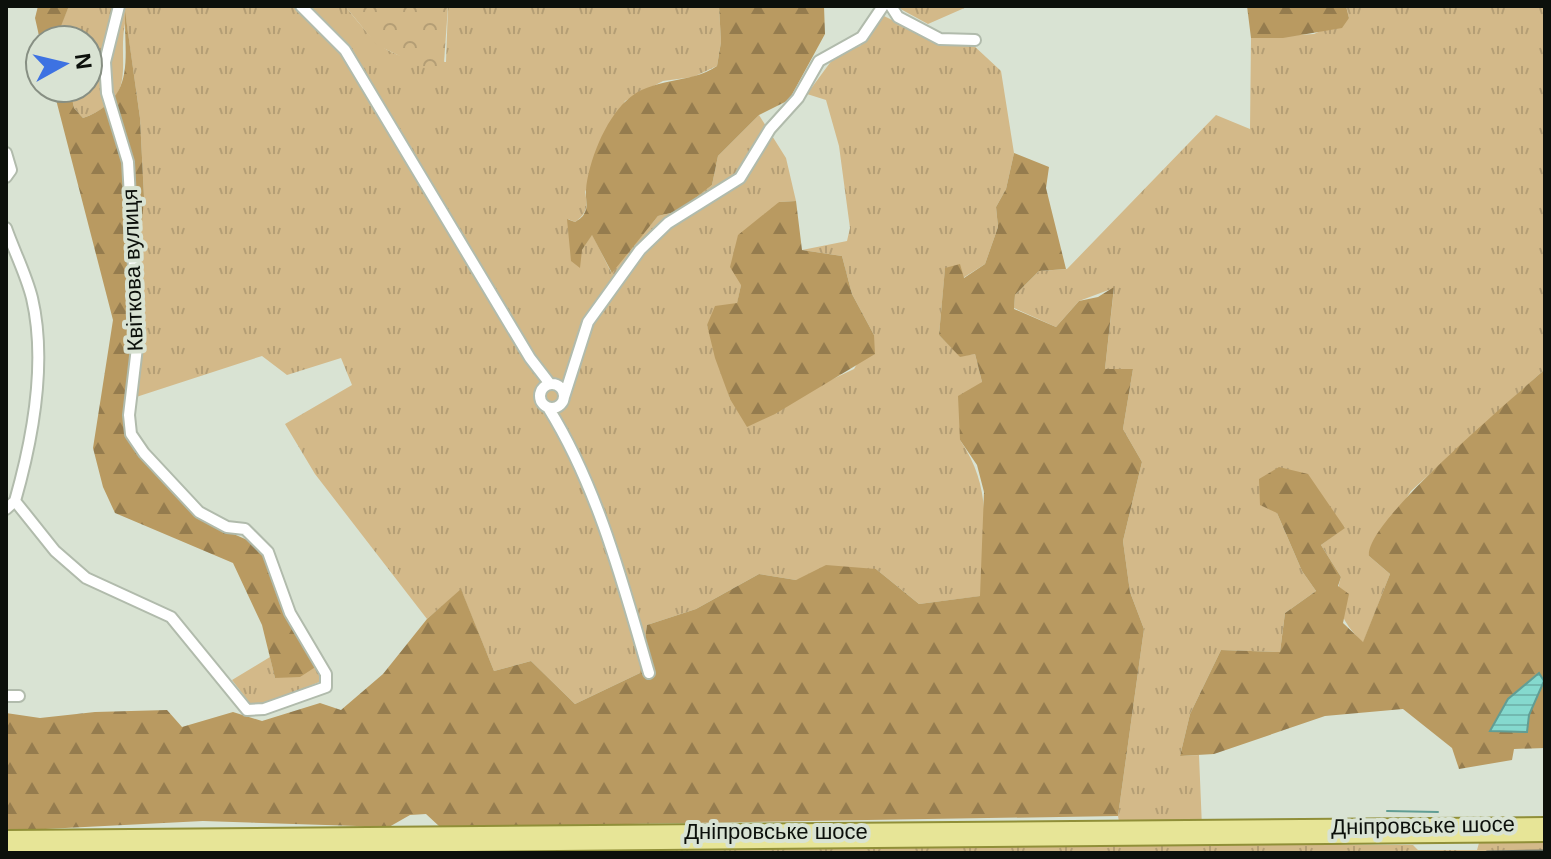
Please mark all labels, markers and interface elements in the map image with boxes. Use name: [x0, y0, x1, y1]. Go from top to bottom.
north arrow: [24, 24, 104, 104]
text: N: [70, 52, 97, 71]
street label: Квіткова вулиця: [117, 188, 148, 352]
street label: Дніпровське шосе: [1331, 811, 1515, 840]
street label: Дніпровське шосе: [684, 819, 868, 844]

